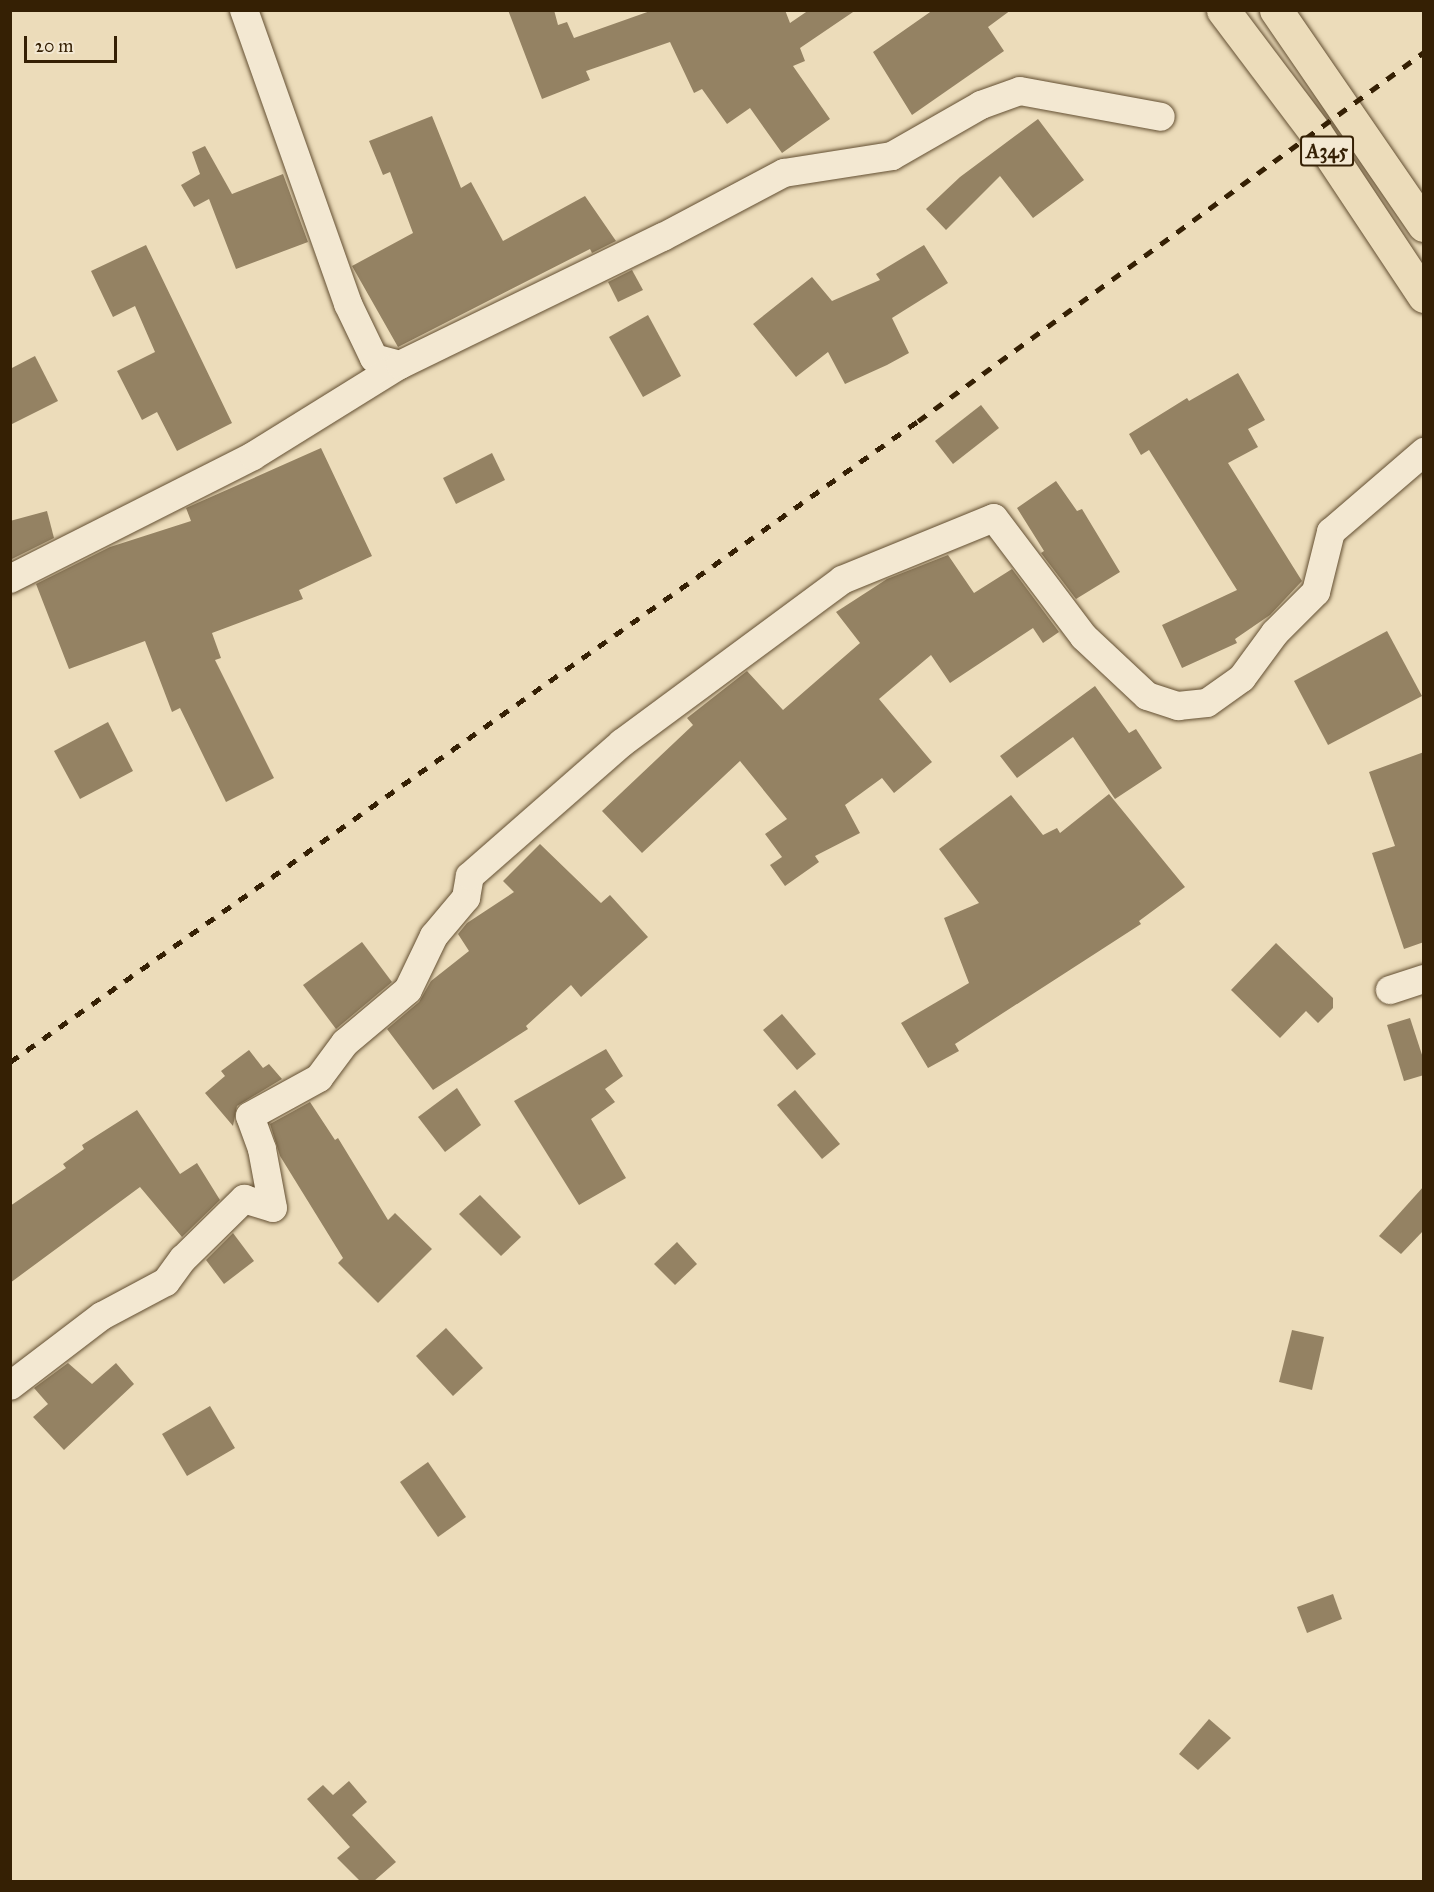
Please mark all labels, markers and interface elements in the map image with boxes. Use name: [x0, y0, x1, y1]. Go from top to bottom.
scale bar: [27, 24, 120, 62]
text: 20 m: [35, 35, 73, 57]
road number: A345: [1300, 134, 1354, 168]

